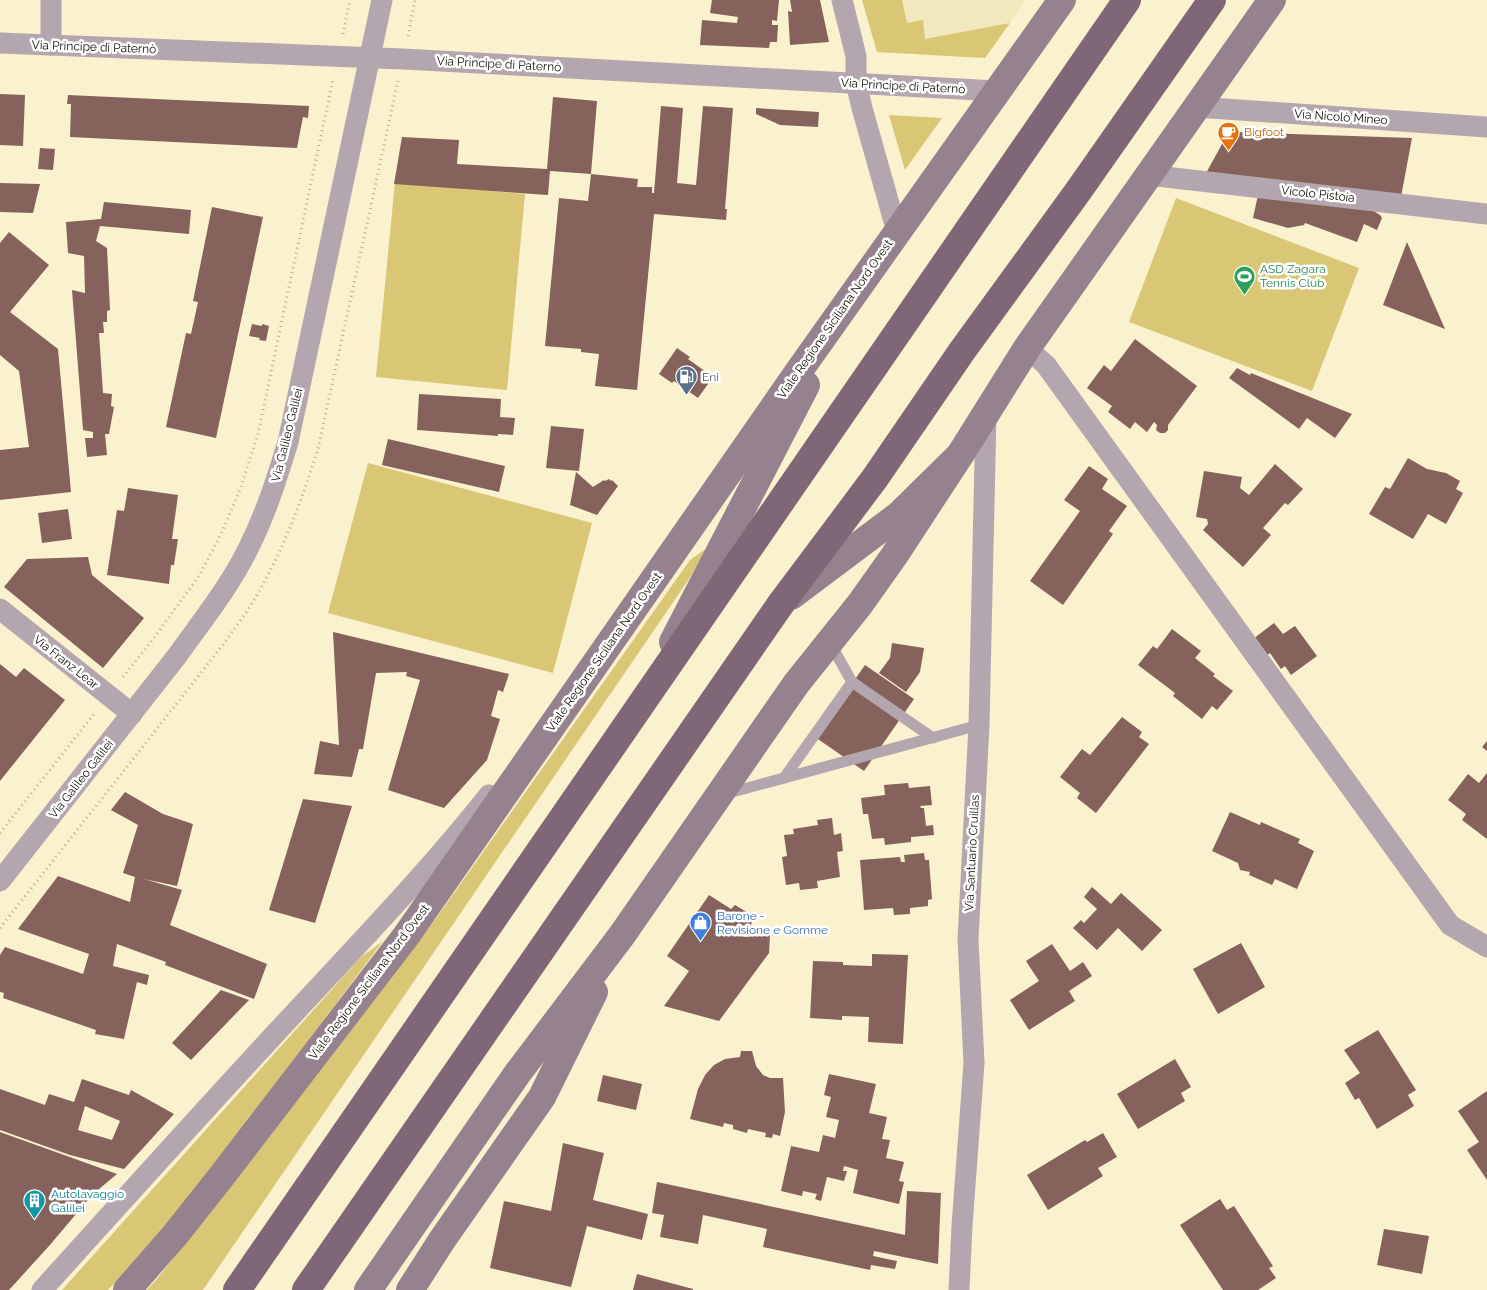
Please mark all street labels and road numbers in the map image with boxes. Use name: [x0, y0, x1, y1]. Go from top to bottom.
street label: Via Principe di Paternò: [31, 38, 157, 56]
street label: Via Principe di Paternò: [436, 54, 562, 74]
street label: Via Principe di Paternò: [840, 76, 966, 96]
street label: Via Nicolò Mineo: [1294, 107, 1388, 127]
street label: Vicolo Pistoia: [1280, 183, 1356, 205]
street label: Viale Regione Siciliana Nord Ovest: [775, 237, 895, 401]
street label: Via Galileo Galilei: [269, 387, 305, 483]
street label: Viale Regione Siciliana Nord Ovest: [544, 570, 664, 734]
street label: Via Franz Lear: [31, 632, 102, 692]
street label: Via Galileo Galilei: [46, 737, 116, 821]
street label: Via Santuario Cruillas: [962, 794, 982, 912]
street label: Viale Regione Siciliana Nord Ovest: [306, 902, 432, 1062]

